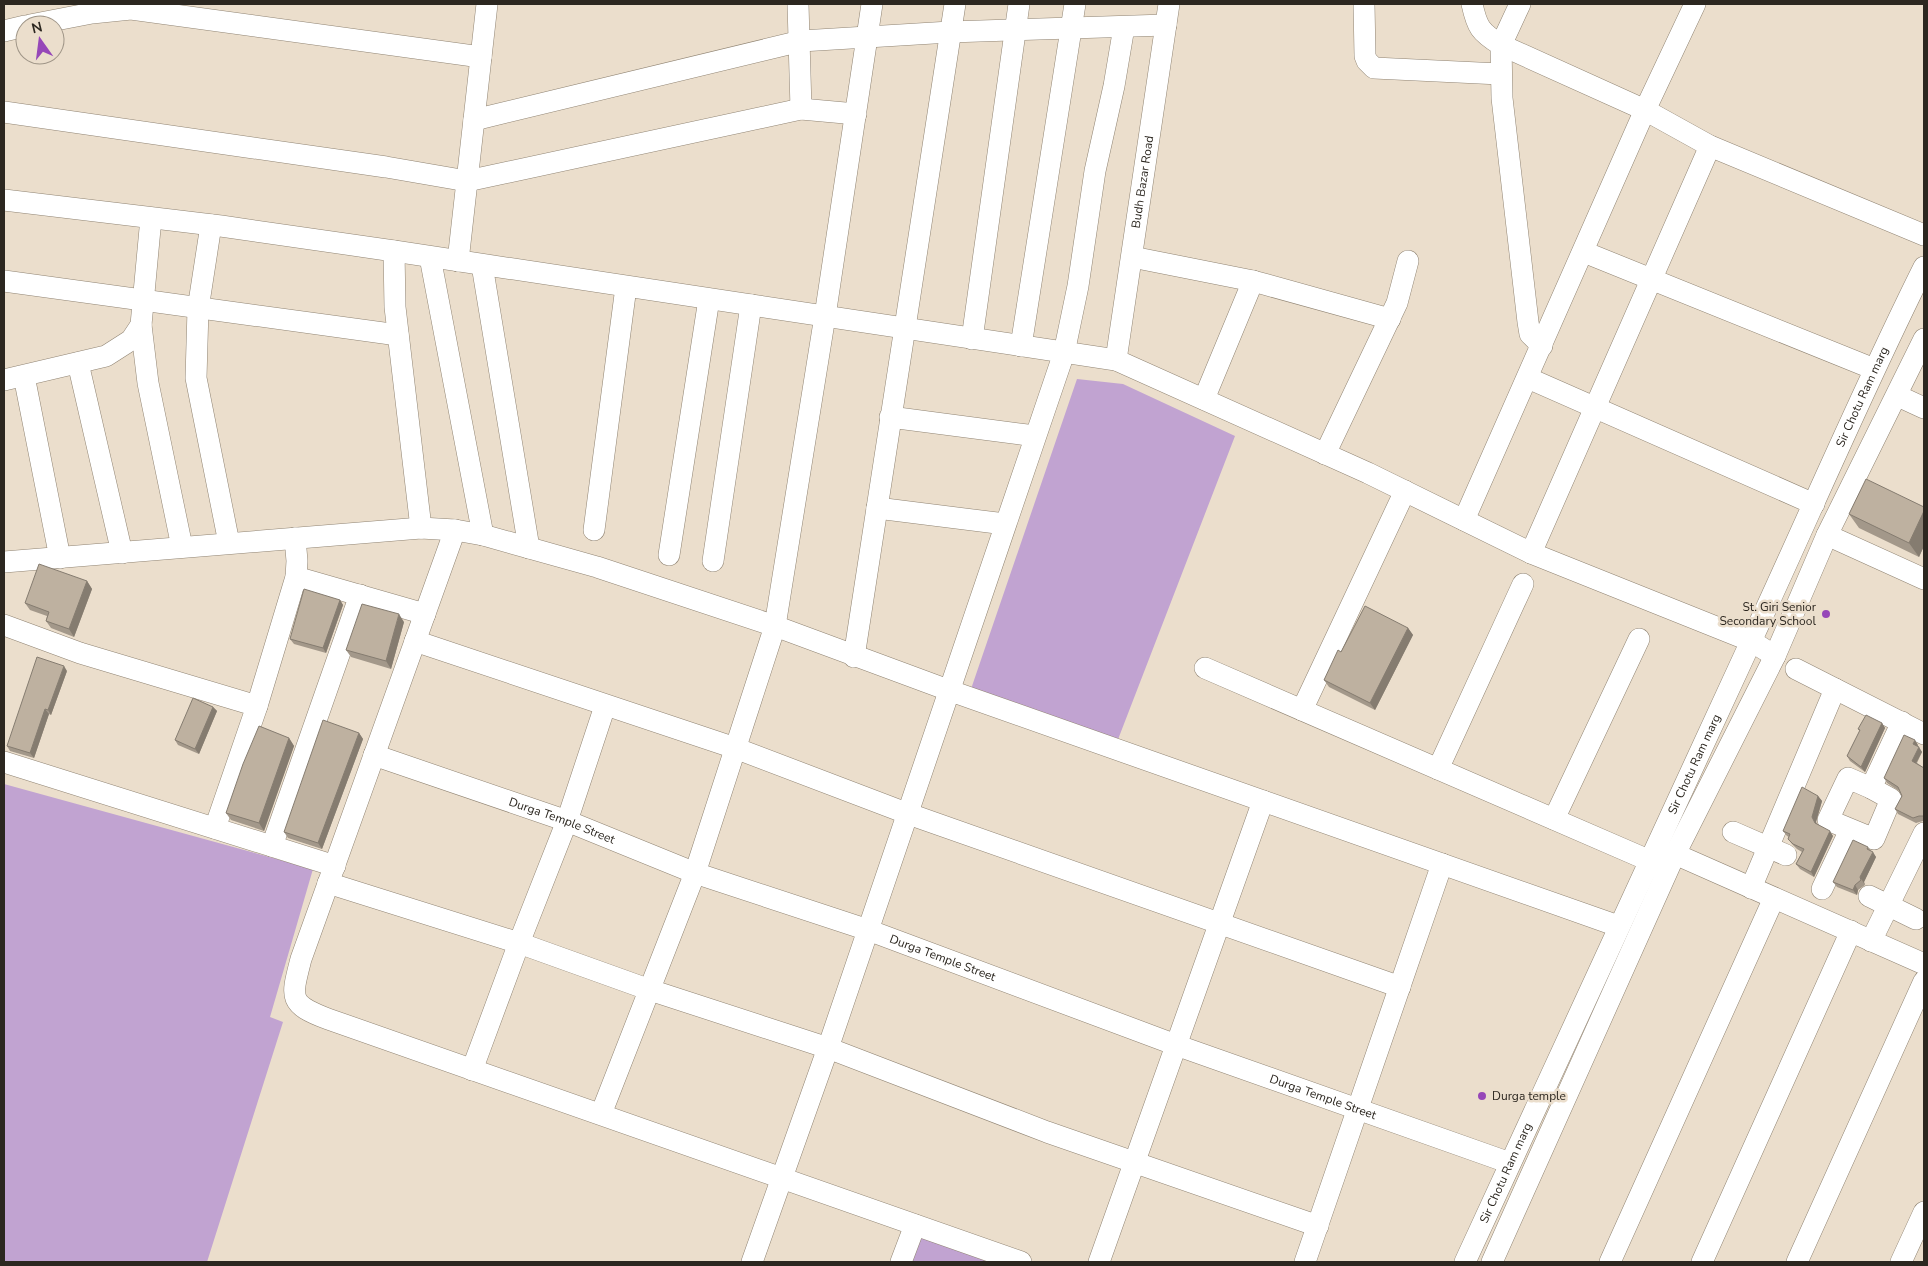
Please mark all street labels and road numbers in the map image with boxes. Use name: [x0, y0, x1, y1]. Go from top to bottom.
street label: Budh Bazar Road: [1128, 135, 1157, 229]
street label: Sir Chotu Ram marg: [1832, 344, 1892, 450]
street label: Sir Chotu Ram marg: [1664, 711, 1724, 817]
street label: Durga Temple Street: [507, 794, 618, 848]
street label: Durga Temple Street: [887, 931, 999, 985]
street label: Durga Temple Street: [1268, 1071, 1379, 1123]
street label: Sir Chotu Ram marg: [1476, 1120, 1536, 1226]

